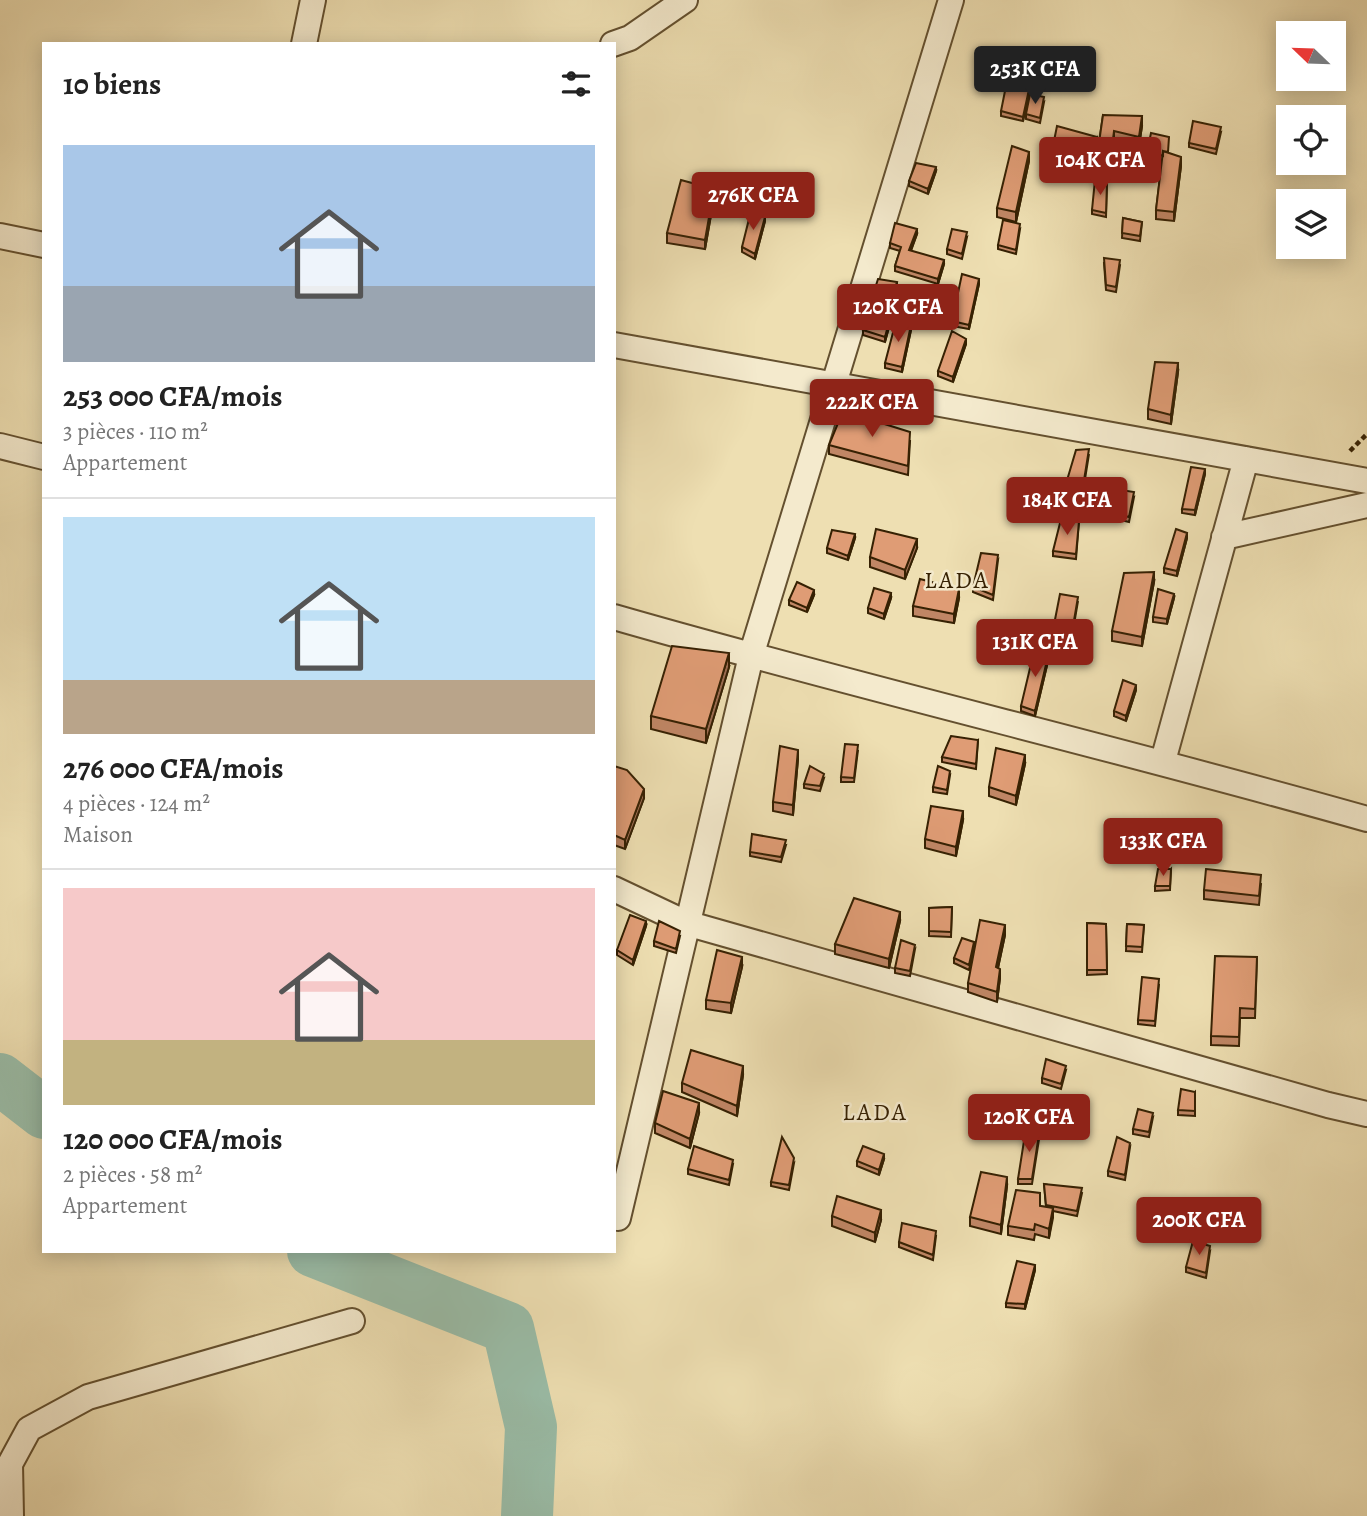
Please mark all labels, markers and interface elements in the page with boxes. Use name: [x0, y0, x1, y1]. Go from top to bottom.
north arrow: [1276, 21, 1346, 91]
map controls: [1276, 21, 1346, 259]
pin: 253K CFA: [963, 46, 1107, 106]
text: 253K CFA: [990, 53, 1080, 84]
text: 10 biens: [63, 64, 161, 104]
icon: filters: [557, 65, 595, 103]
button: locate: [1276, 105, 1346, 175]
pin: 104K CFA: [1028, 138, 1172, 197]
text: 104K CFA: [1055, 144, 1145, 175]
pin: 276K CFA: [681, 173, 825, 232]
text: 276K CFA: [708, 179, 798, 210]
button: layers: [1276, 189, 1346, 259]
icon: home: [266, 191, 392, 317]
pin: 120K CFA: [826, 284, 970, 344]
text: 120K CFA: [853, 291, 943, 322]
text: 253 000 CFA/mois: [63, 376, 282, 416]
pin: 222K CFA: [800, 380, 944, 439]
text: 222K CFA: [826, 386, 918, 417]
text: 3 pièces · 110 m²: [63, 416, 208, 447]
text: Appartement: [63, 447, 187, 478]
pin: 184K CFA: [995, 477, 1139, 537]
text: 184K CFA: [1022, 484, 1112, 515]
icon: home: [266, 563, 392, 689]
district label: LADA: [924, 564, 990, 596]
pin: 131K CFA: [963, 620, 1107, 679]
text: 131K CFA: [992, 626, 1078, 657]
text: 276 000 CFA/mois: [63, 748, 284, 788]
text: 4 pièces · 124 m²: [63, 788, 210, 819]
pin: 133K CFA: [1091, 818, 1235, 878]
text: Maison: [63, 819, 133, 850]
text: 133K CFA: [1119, 825, 1207, 856]
icon: home: [266, 934, 392, 1060]
pin: 120K CFA: [957, 1094, 1101, 1154]
district label: LADA: [842, 1096, 908, 1128]
text: 120K CFA: [984, 1101, 1074, 1132]
text: 120 000 CFA/mois: [63, 1119, 283, 1159]
text: 2 pièces · 58 m²: [63, 1159, 202, 1190]
text: Appartement: [63, 1190, 187, 1221]
pin: 200K CFA: [1127, 1198, 1271, 1257]
text: 200K CFA: [1152, 1204, 1246, 1235]

